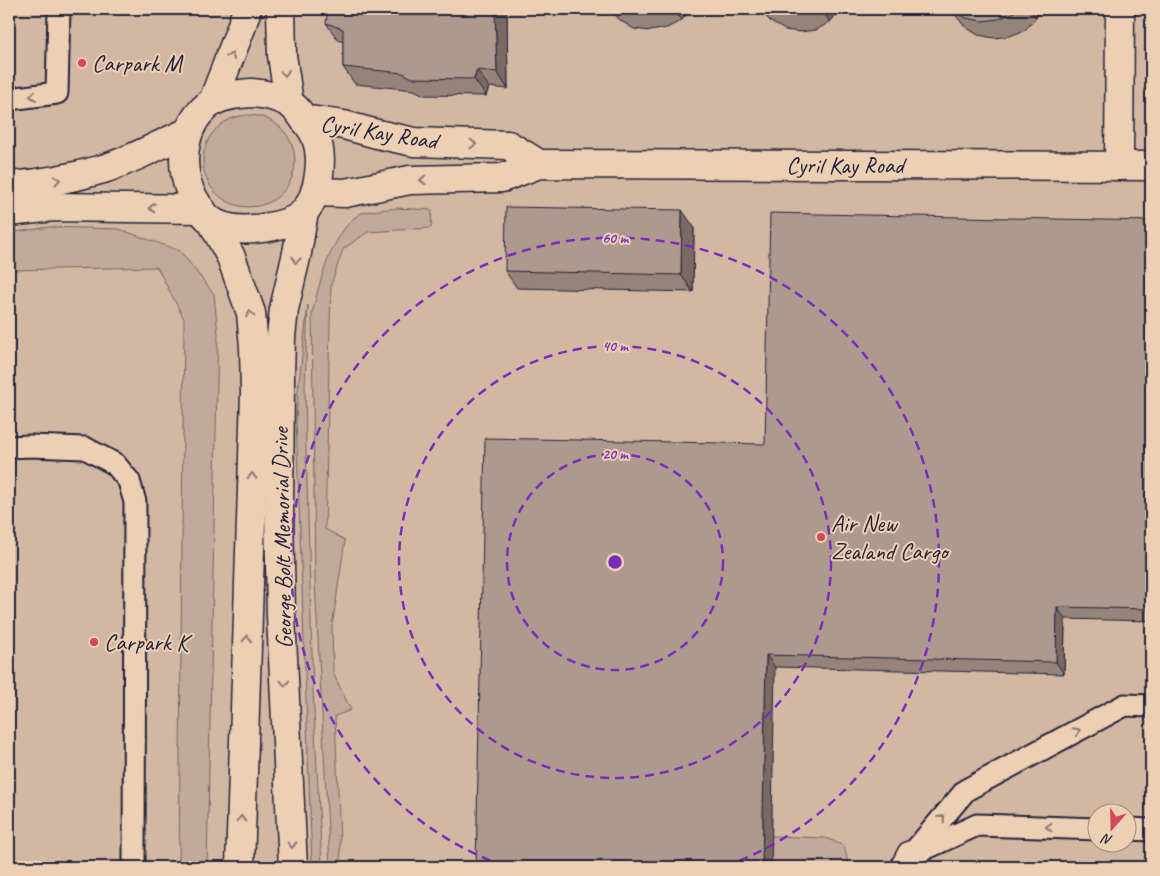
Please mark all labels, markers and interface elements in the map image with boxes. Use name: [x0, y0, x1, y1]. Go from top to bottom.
place label: Carpark M: [92, 48, 184, 78]
one-way arrow: [224, 52, 235, 61]
marker: Carpark M: [76, 57, 88, 69]
one-way arrow: [279, 69, 289, 78]
one-way arrow: [28, 90, 36, 101]
street label: Cyril Kay Road: [319, 108, 443, 157]
one-way arrow: [470, 139, 477, 149]
street label: Cyril Kay Road: [786, 150, 907, 180]
one-way arrow: [419, 174, 427, 185]
one-way arrow: [53, 176, 61, 186]
one-way arrow: [148, 203, 156, 213]
text: 60 m: [602, 229, 629, 248]
one-way arrow: [291, 255, 301, 263]
one-way arrow: [245, 310, 256, 319]
text: 40 m: [602, 337, 629, 356]
street label: George Bolt Memorial Drive: [265, 425, 299, 649]
text: 20 m: [602, 445, 629, 464]
one-way arrow: [247, 472, 257, 480]
place label: Air New Zealand Cargo: [831, 508, 950, 566]
marker: Air New Zealand Cargo: [815, 531, 827, 543]
centre of rings: [606, 553, 624, 571]
place label: Carpark K: [104, 627, 193, 657]
one-way arrow: [242, 634, 252, 642]
marker: Carpark K: [88, 636, 100, 648]
one-way arrow: [279, 679, 290, 687]
one-way arrow: [1072, 727, 1081, 737]
north arrow: [1088, 804, 1138, 854]
one-way arrow: [236, 814, 246, 822]
one-way arrow: [937, 814, 946, 823]
one-way arrow: [1045, 822, 1052, 832]
text: N: [1099, 829, 1115, 849]
one-way arrow: [287, 842, 297, 849]

